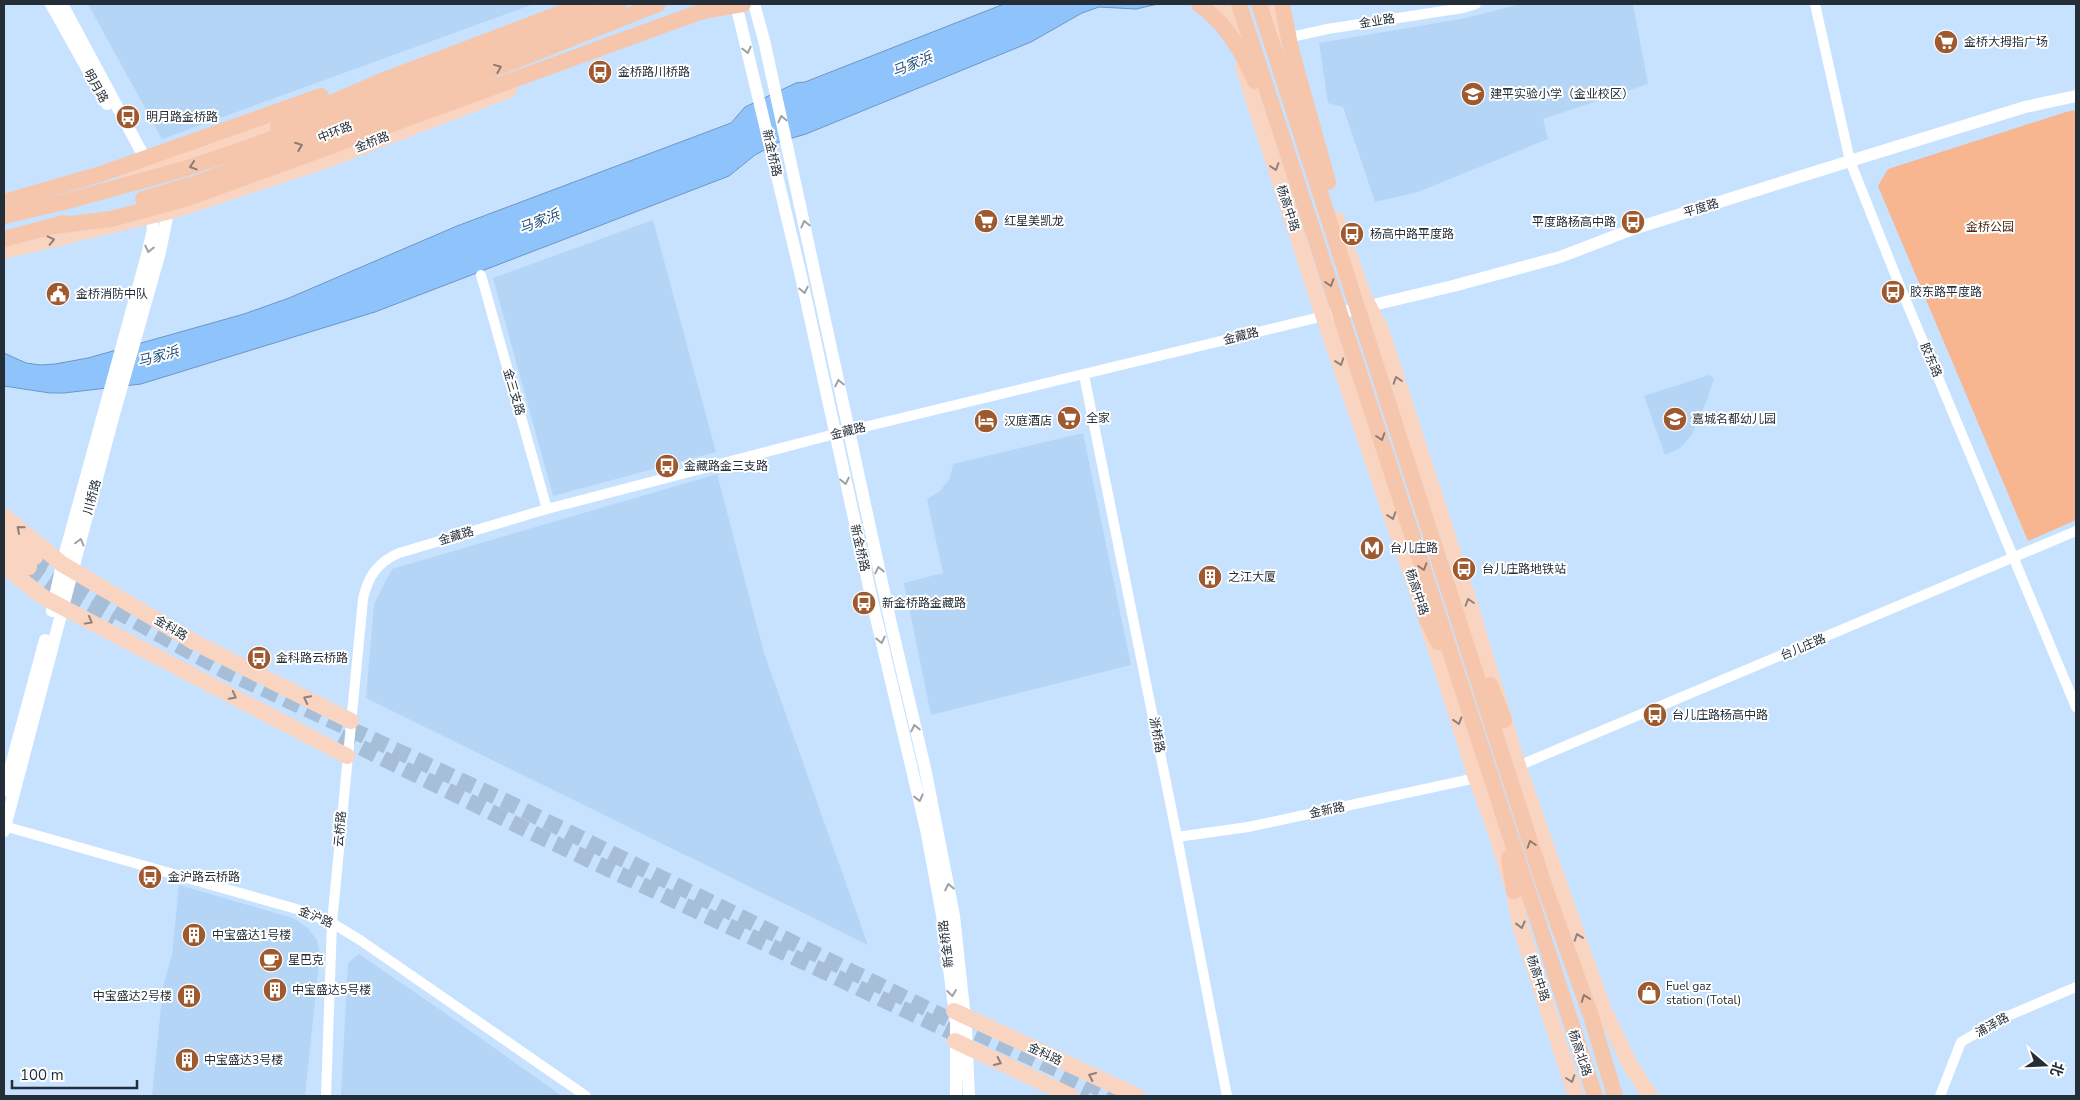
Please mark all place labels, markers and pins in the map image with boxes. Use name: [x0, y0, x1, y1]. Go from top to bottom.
supermarket icon: 金桥大拇指广场: [1933, 29, 1959, 55]
place label: 金桥大拇指广场: [1964, 34, 2048, 50]
bus stop icon: 金桥路川桥路: [587, 59, 613, 85]
place label: 金桥路川桥路: [618, 64, 690, 80]
school or university icon: 建平实验小学（金业校区）: [1460, 81, 1486, 107]
place label: 建平实验小学（金业校区）: [1490, 86, 1634, 102]
bus stop icon: 明月路金桥路: [115, 104, 141, 130]
place label: 明月路金桥路: [146, 109, 218, 125]
supermarket icon: 红星美凯龙: [973, 208, 999, 234]
bus stop icon: 平度路杨高中路: [1620, 209, 1646, 235]
place label: 红星美凯龙: [1004, 213, 1064, 229]
place label: 平度路杨高中路: [1532, 214, 1616, 230]
bus stop icon: 杨高中路平度路: [1339, 221, 1365, 247]
place label: 杨高中路平度路: [1370, 226, 1454, 242]
bus stop icon: 胶东路平度路: [1880, 279, 1906, 305]
public building icon: 金桥消防中队: [45, 281, 71, 307]
place label: 胶东路平度路: [1910, 284, 1982, 300]
place label: 金桥消防中队: [76, 286, 148, 302]
supermarket icon: 全家: [1056, 405, 1082, 431]
school or university icon: 嘉城名都幼儿园: [1662, 406, 1688, 432]
hotel icon: 汉庭酒店: [973, 408, 999, 434]
place label: 全家: [1086, 410, 1110, 426]
place label: 嘉城名都幼儿园: [1692, 411, 1776, 427]
place label: 汉庭酒店: [1004, 413, 1052, 429]
bus stop icon: 金藏路金三支路: [654, 453, 680, 479]
place label: 金藏路金三支路: [684, 458, 768, 474]
metro station icon: 台儿庄路: [1359, 535, 1385, 561]
place label: 台儿庄路: [1390, 540, 1438, 556]
bus stop icon: 台儿庄路地铁站: [1451, 556, 1477, 582]
place label: 台儿庄路地铁站: [1482, 561, 1566, 577]
building icon: 之江大厦: [1197, 564, 1223, 590]
place label: 之江大厦: [1228, 569, 1276, 585]
bus stop icon: 新金桥路金藏路: [851, 590, 877, 616]
place label: 新金桥路金藏路: [882, 595, 966, 611]
bus stop icon: 金科路云桥路: [246, 645, 272, 671]
place label: 金科路云桥路: [276, 650, 348, 666]
bus stop icon: 台儿庄路杨高中路: [1642, 702, 1668, 728]
place label: 台儿庄路杨高中路: [1672, 707, 1768, 723]
bus stop icon: 金沪路云桥路: [137, 864, 163, 890]
place label: 金沪路云桥路: [168, 869, 240, 885]
building icon: 中宝盛达1号楼: [181, 922, 207, 948]
place label: 中宝盛达1号楼: [212, 927, 291, 943]
cafe icon: 星巴克: [258, 947, 284, 973]
place label: 星巴克: [288, 952, 324, 968]
building icon: 中宝盛达5号楼: [262, 977, 288, 1003]
place label: Fuel gaz station (Total): [1666, 978, 1741, 1008]
shop icon: Fuel gaz station (Total): [1636, 980, 1662, 1006]
place label: 中宝盛达5号楼: [292, 982, 371, 998]
building icon: 中宝盛达2号楼: [176, 983, 202, 1009]
place label: 中宝盛达2号楼: [93, 988, 172, 1004]
building icon: 中宝盛达3号楼: [174, 1047, 200, 1073]
place label: 中宝盛达3号楼: [204, 1052, 283, 1068]

